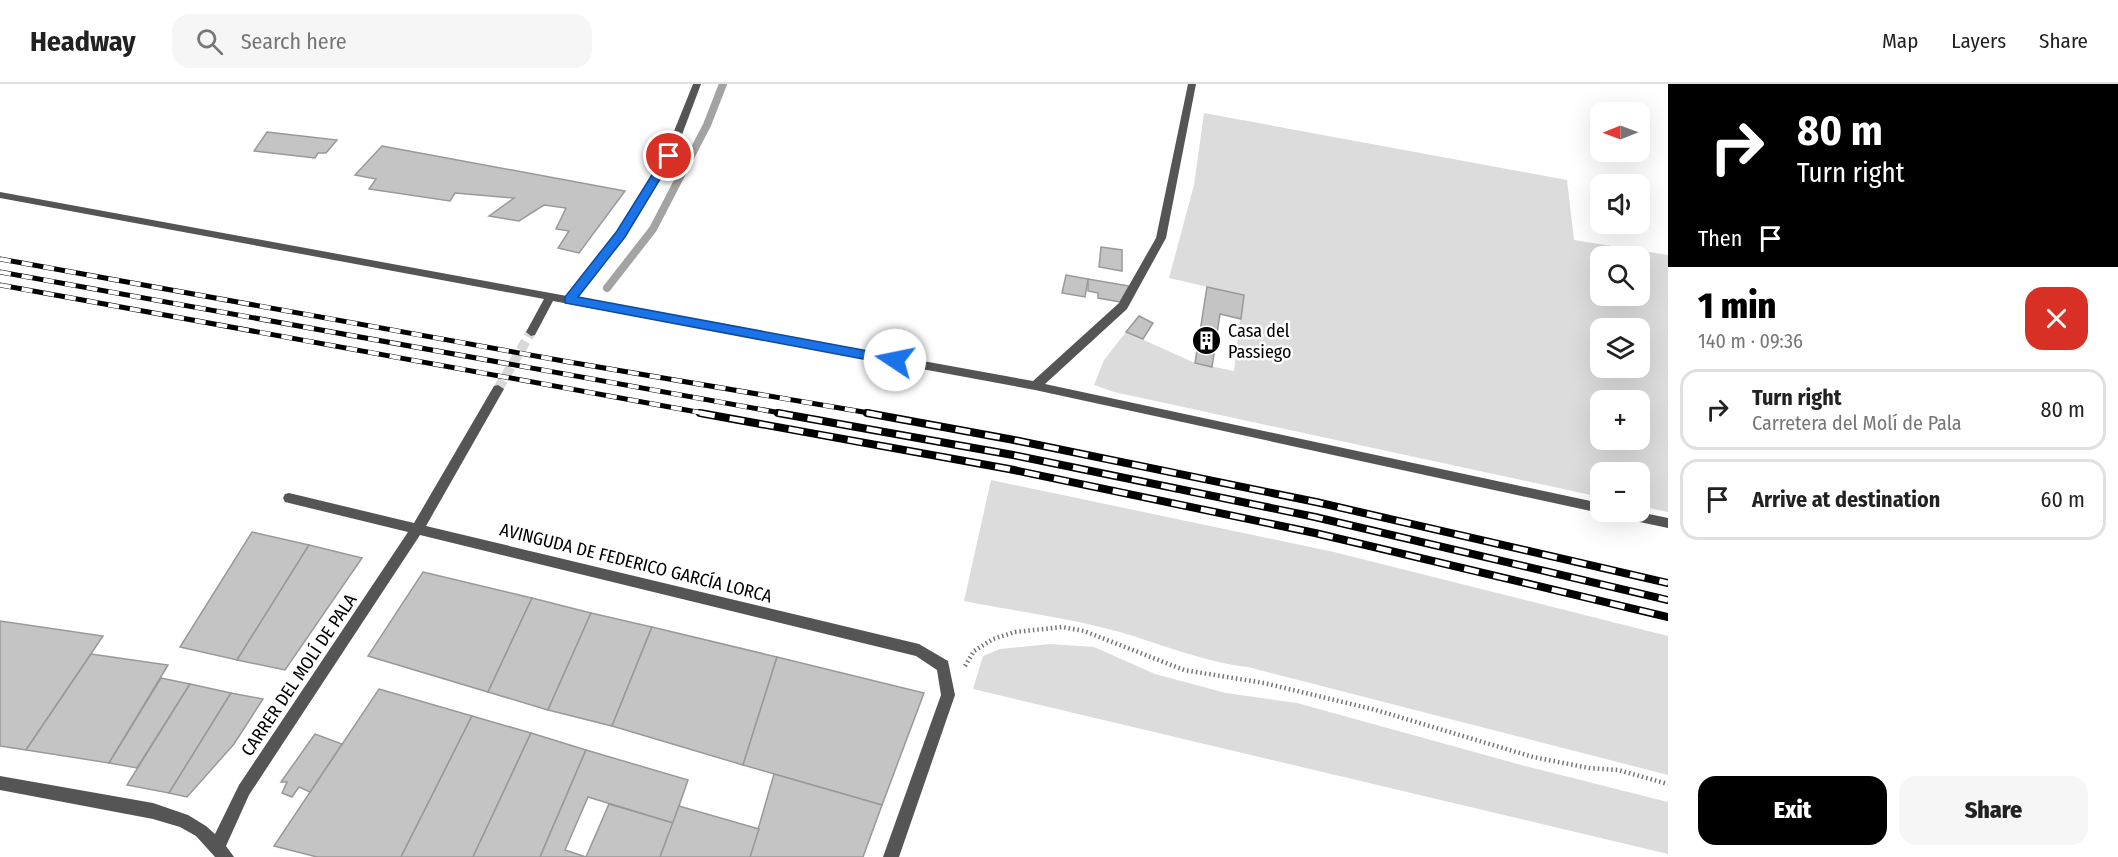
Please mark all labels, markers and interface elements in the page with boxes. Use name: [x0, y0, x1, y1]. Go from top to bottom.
search box: [172, 14, 592, 68]
text: Headway: [30, 25, 136, 58]
icon: search: [193, 25, 226, 58]
text: Search here: [241, 28, 347, 55]
text: Map: [1882, 28, 1918, 54]
text: Layers: [1951, 28, 2006, 54]
text: Share: [2039, 28, 2088, 54]
north arrow: [1590, 102, 1650, 162]
map controls: [1590, 102, 1650, 522]
text: 80 m: [1797, 106, 1883, 156]
icon: right: [1698, 108, 1776, 186]
pin: [643, 130, 694, 181]
icon: arrive: [652, 139, 685, 172]
text: Turn right: [1797, 157, 1905, 189]
button: sound: [1590, 174, 1650, 234]
icon: arrive: [1754, 222, 1787, 255]
text: Then: [1698, 225, 1742, 252]
button: search: [1590, 246, 1650, 306]
text: 1 min: [1698, 284, 1776, 328]
button: close: [2025, 287, 2088, 350]
button: layers: [1590, 318, 1650, 378]
place label: Casa del Passiego: [1228, 320, 1291, 363]
building icon: Casa del Passiego: [1191, 325, 1223, 357]
position arrow: [863, 328, 927, 392]
text: 140 m · 09:36: [1698, 329, 1803, 353]
text: Turn right: [1752, 384, 1841, 411]
button: +: [1590, 390, 1650, 450]
icon: right: [1701, 393, 1734, 426]
text: 80 m: [2040, 396, 2085, 423]
text: Carretera del Molí de Pala: [1752, 411, 1962, 435]
button: −: [1590, 462, 1650, 522]
icon: arrive: [1701, 483, 1734, 516]
text: Arrive at destination: [1752, 486, 1940, 513]
text: 60 m: [2041, 486, 2085, 513]
street label: AVINGUDA DE FEDERICO GARCÍA LORCA: [498, 518, 775, 608]
street label: CARRER DEL MOLÍ DE PALA: [236, 589, 362, 760]
button: Exit: [1698, 776, 1887, 845]
button: Share: [1899, 776, 2088, 845]

